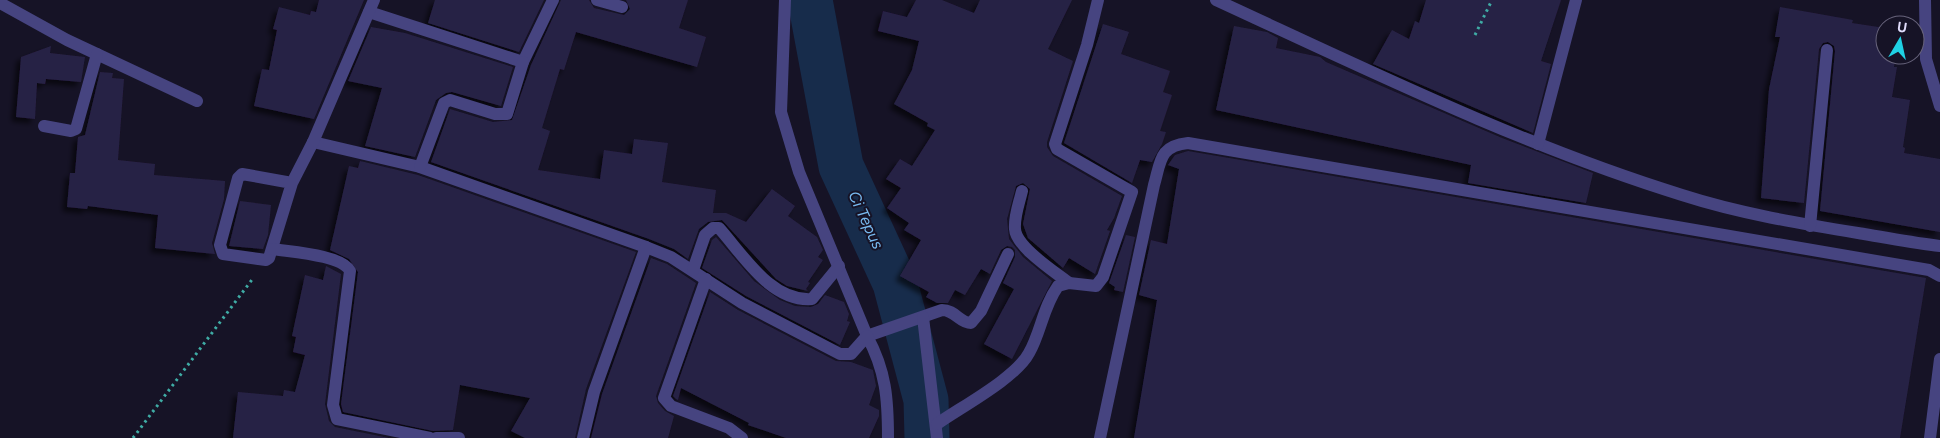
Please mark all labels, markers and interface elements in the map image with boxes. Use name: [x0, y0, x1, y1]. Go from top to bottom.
north arrow: [1875, 15, 1925, 65]
text: U: [1896, 18, 1908, 37]
water label: Ci Tepus: [844, 188, 888, 252]

